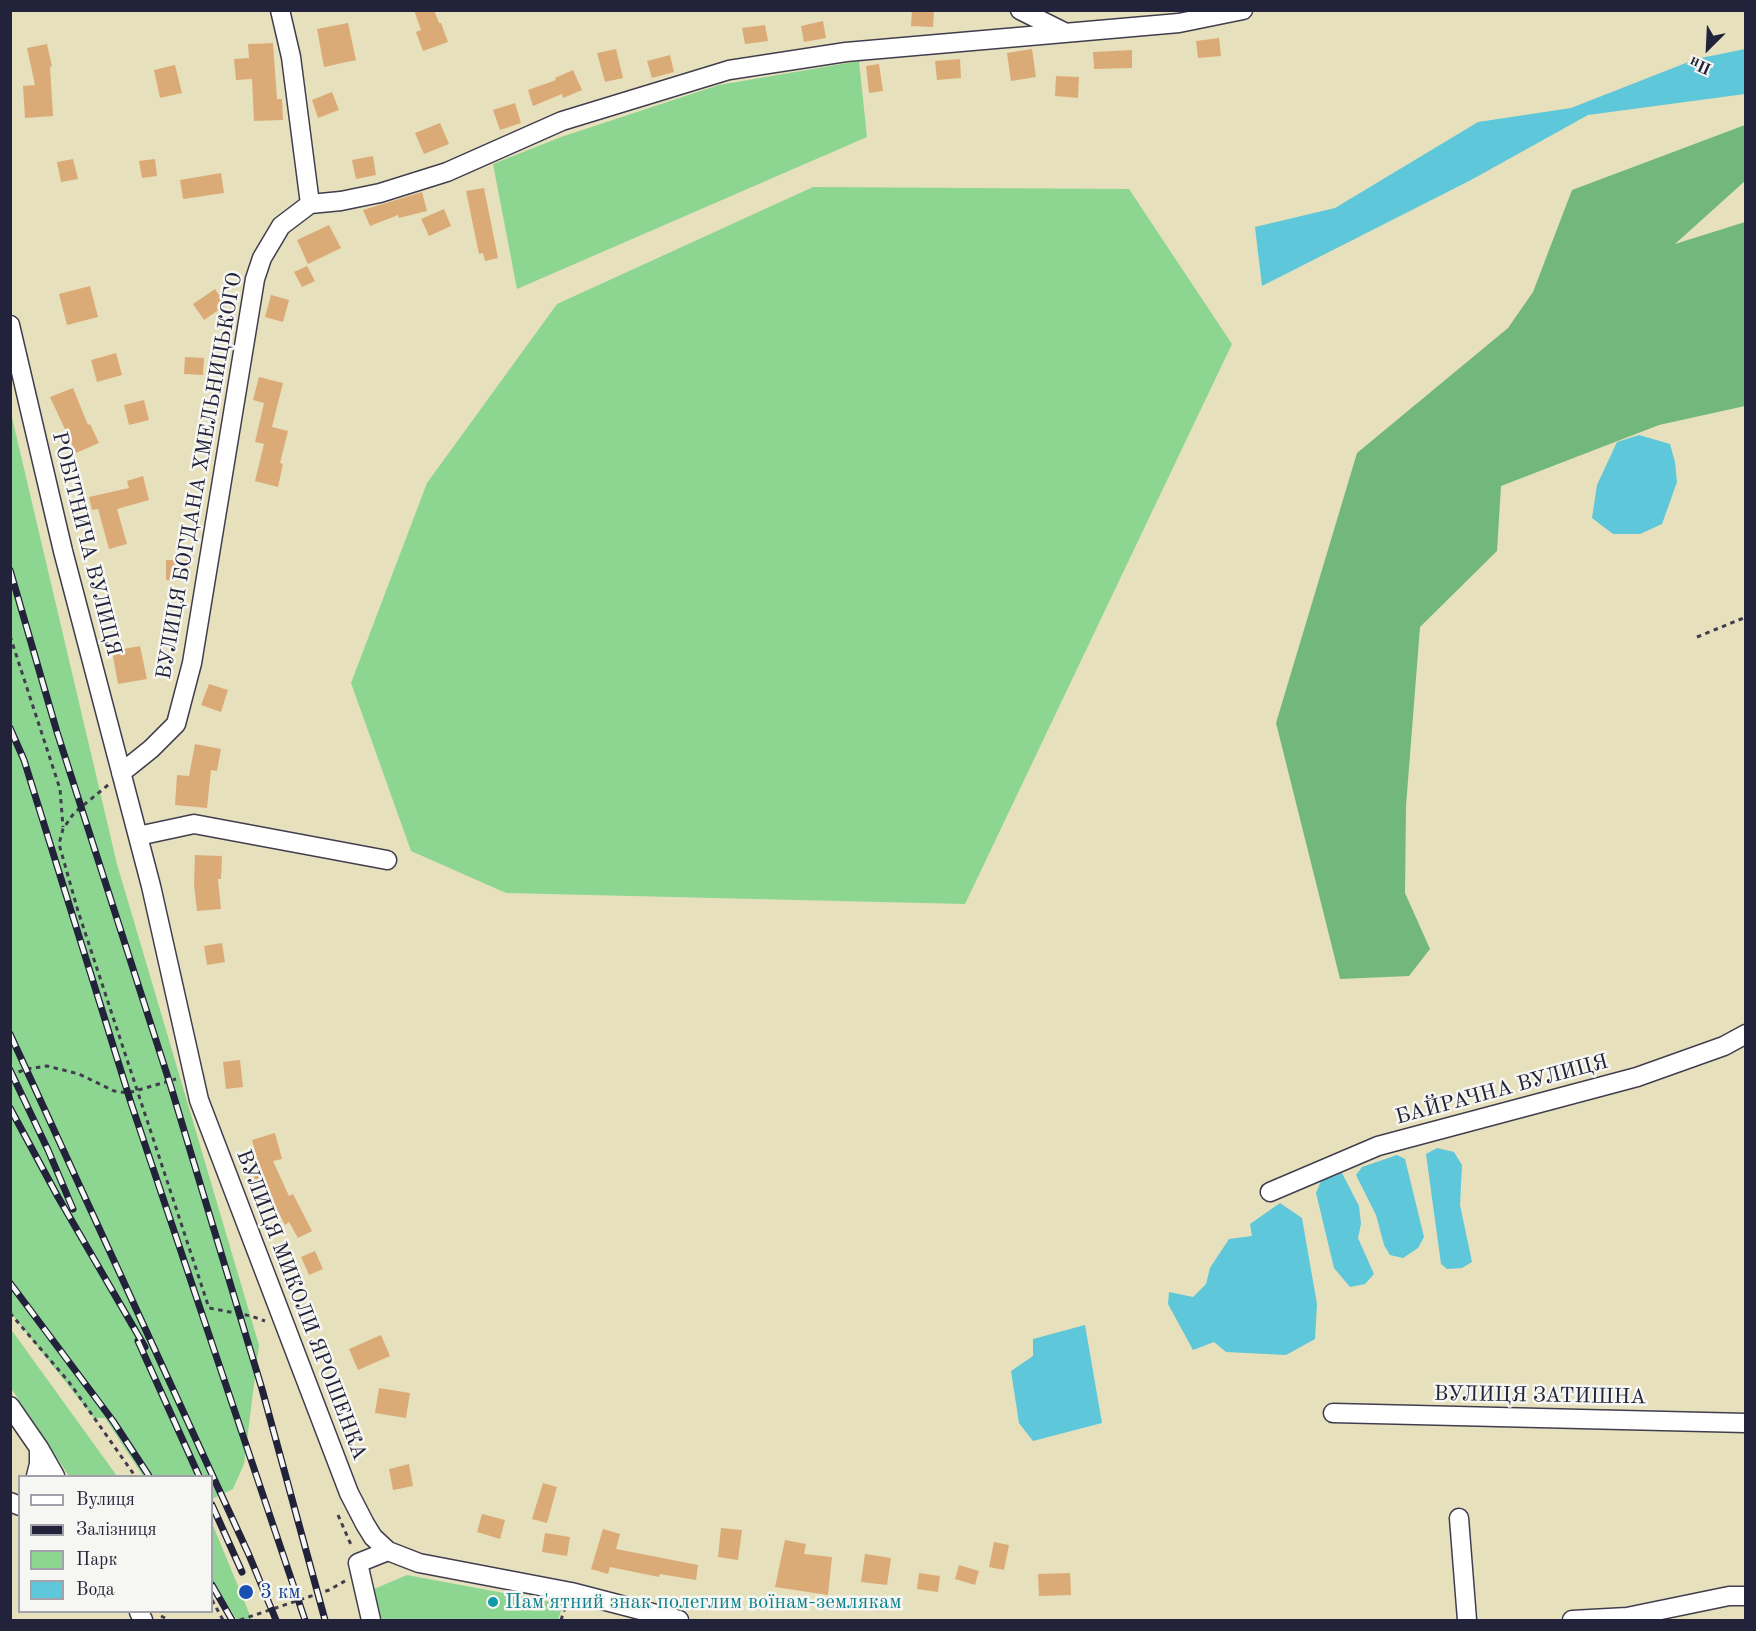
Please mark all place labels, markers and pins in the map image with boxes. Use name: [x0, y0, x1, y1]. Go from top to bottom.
place label: 3 км: [260, 1579, 301, 1605]
marker: 3 км: [237, 1583, 255, 1601]
place label: Пам'ятний знак полеглим воїнам-землякам: [505, 1589, 902, 1615]
marker: Пам'ятний знак полеглим воїнам-землякам: [486, 1595, 500, 1609]

